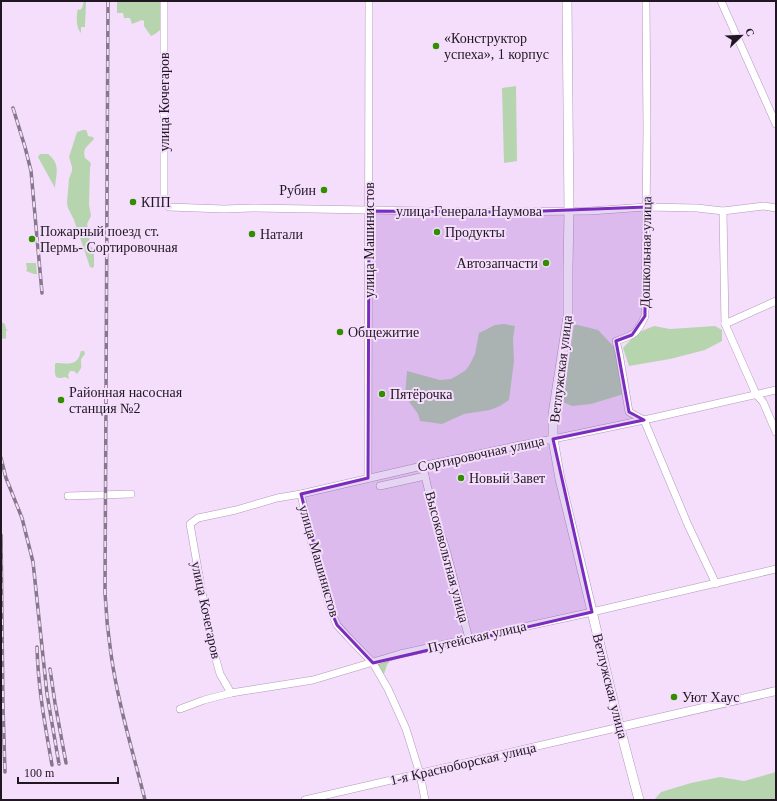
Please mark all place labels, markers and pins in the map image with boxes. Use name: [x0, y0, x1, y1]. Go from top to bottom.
place label: «Конструктор успеха», 1 корпус: [444, 31, 549, 62]
marker: «Конструктор успеха», 1 корпус: [431, 41, 441, 51]
place label: Рубин: [279, 183, 316, 198]
marker: Рубин: [319, 185, 329, 195]
place label: КПП: [141, 195, 171, 210]
marker: КПП: [128, 197, 138, 207]
place label: Пожарный поезд ст. Пермь- Сортировочная: [40, 224, 178, 255]
place label: Продукты: [445, 225, 506, 240]
place label: Натали: [260, 227, 304, 242]
marker: Продукты: [432, 227, 442, 237]
marker: Натали: [247, 229, 257, 239]
marker: Пожарный поезд ст. Пермь- Сортировочная: [27, 234, 37, 244]
place label: Автозапчасти: [457, 256, 539, 271]
marker: Автозапчасти: [541, 258, 551, 268]
place label: Общежитие: [348, 325, 419, 340]
marker: Общежитие: [335, 327, 345, 337]
place label: Районная насосная станция №2: [69, 385, 183, 416]
place label: Пятёрочка: [390, 387, 453, 402]
marker: Пятёрочка: [377, 389, 387, 399]
marker: Районная насосная станция №2: [56, 395, 66, 405]
place label: Новый Завет: [469, 471, 545, 486]
marker: Новый Завет: [456, 473, 466, 483]
place label: Уют Хаус: [682, 690, 739, 705]
marker: Уют Хаус: [669, 692, 679, 702]

